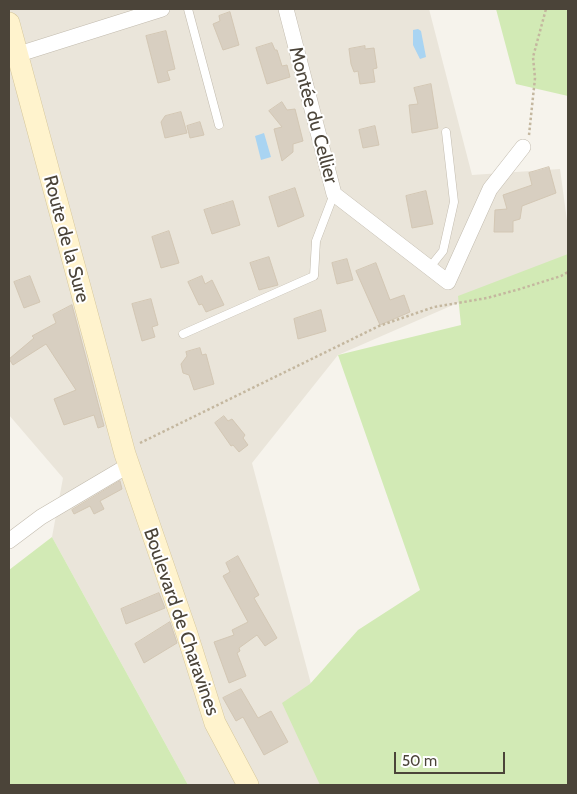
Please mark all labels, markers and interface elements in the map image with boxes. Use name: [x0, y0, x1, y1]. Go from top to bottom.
street label: Montée du Cellier: [284, 44, 342, 186]
street label: Route de la Sure: [38, 173, 94, 305]
street label: Boulevard de Charavines: [138, 525, 224, 719]
scale bar: [397, 742, 508, 774]
text: 50 m: [402, 752, 437, 770]

